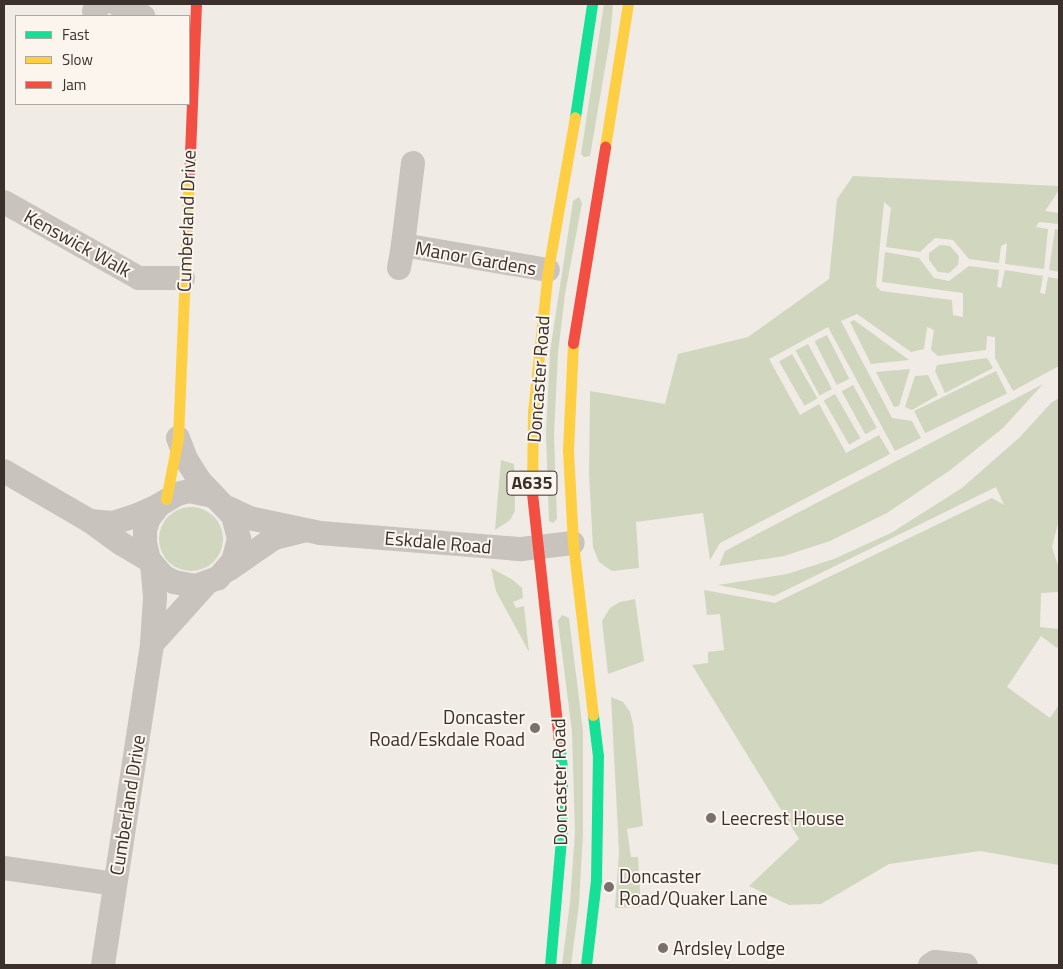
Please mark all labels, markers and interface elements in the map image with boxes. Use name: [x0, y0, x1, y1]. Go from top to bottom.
legend: [15, 15, 190, 105]
text: Fast: [62, 23, 89, 46]
text: Slow: [62, 48, 93, 71]
text: Jam: [62, 73, 86, 96]
street label: Cumberland Drive: [172, 150, 200, 292]
street label: Kenswick Walk: [21, 204, 135, 282]
street label: Manor Gardens: [414, 236, 538, 280]
street label: Doncaster Road: [522, 315, 554, 443]
road number: A635: [506, 468, 558, 498]
street label: Eskdale Road: [384, 526, 492, 558]
place label: Doncaster Road/Eskdale Road: [369, 706, 525, 750]
street label: Doncaster Road: [546, 718, 572, 846]
marker: Doncaster Road/Eskdale Road: [529, 722, 541, 734]
street label: Cumberland Drive: [105, 733, 149, 877]
place label: Leecrest House: [721, 807, 844, 829]
marker: Leecrest House: [705, 812, 717, 824]
place label: Doncaster Road/Quaker Lane: [619, 865, 768, 909]
marker: Doncaster Road/Quaker Lane: [603, 881, 615, 893]
place label: Ardsley Lodge: [673, 937, 785, 959]
marker: Ardsley Lodge: [657, 942, 669, 954]

